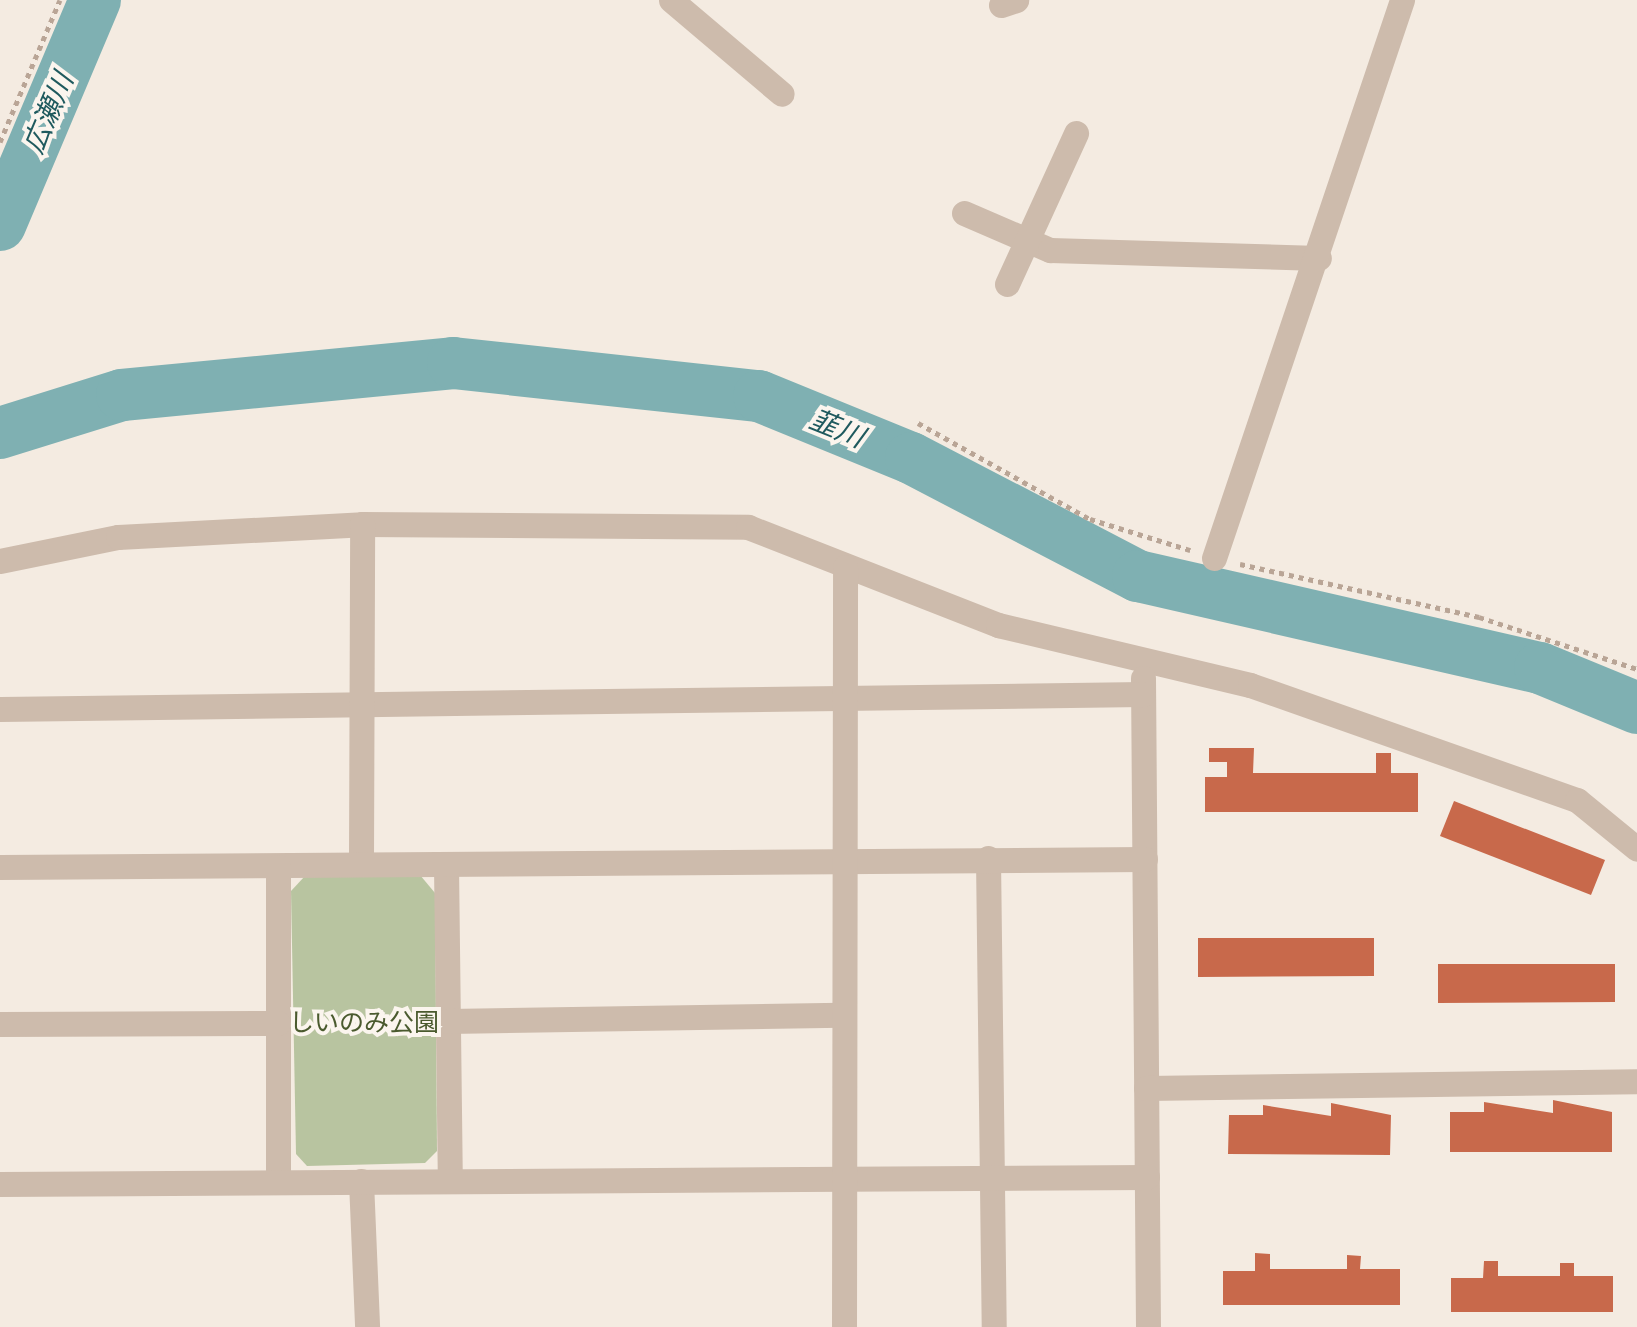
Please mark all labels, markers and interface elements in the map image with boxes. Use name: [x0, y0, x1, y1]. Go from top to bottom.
water label: 広瀬川: [16, 68, 80, 158]
water label: 韮川: [805, 402, 869, 454]
park label: しいのみ公園: [289, 1007, 439, 1037]

